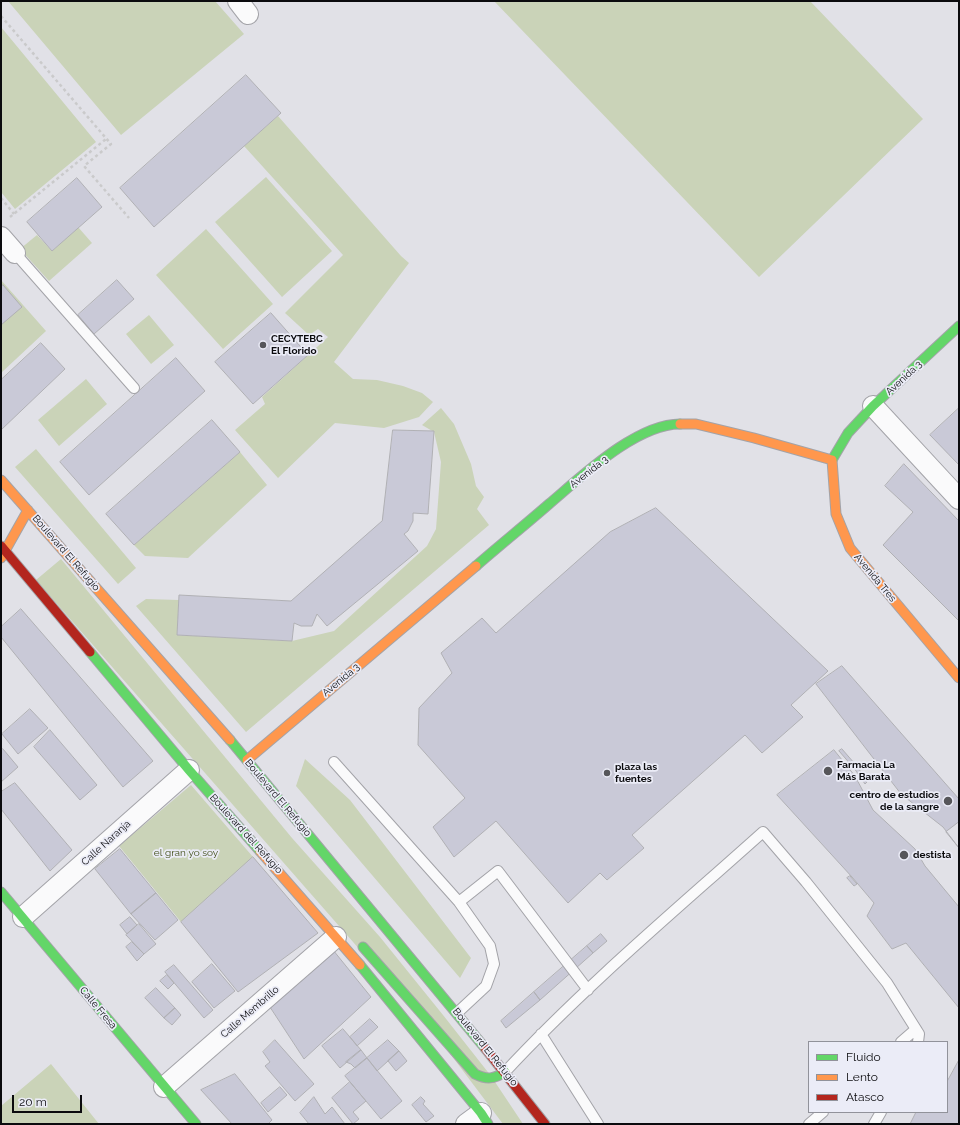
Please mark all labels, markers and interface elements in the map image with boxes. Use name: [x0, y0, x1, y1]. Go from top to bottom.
place label: CECYTEBC El Florido: [271, 333, 323, 356]
marker: CECYTEBC El Florido: [258, 340, 268, 350]
street label: Avenida 3: [883, 358, 925, 398]
street label: Avenida 3: [568, 453, 610, 491]
street label: Boulevard El Refugio: [30, 513, 102, 593]
street label: Avenida Tres: [851, 552, 899, 604]
street label: Avenida 3: [320, 661, 362, 699]
street label: Boulevard El Refugio: [242, 757, 314, 839]
place label: Farmacia La Más Barata: [837, 759, 895, 782]
place label: plaza las fuentes: [615, 761, 657, 784]
marker: Farmacia La Más Barata: [822, 765, 834, 777]
marker: plaza las fuentes: [602, 768, 612, 778]
place label: centro de estudios de la sangre: [850, 789, 939, 812]
street label: Boulevard del Refugio: [207, 792, 285, 876]
marker: centro de estudios de la sangre: [942, 795, 954, 807]
street label: Calle Naranja: [79, 818, 133, 868]
park label: el gran yo soy: [154, 847, 218, 859]
marker: destista: [898, 849, 910, 861]
place label: destista: [913, 849, 951, 861]
street label: Calle Membrillo: [218, 983, 282, 1041]
street label: Calle Fresa: [77, 985, 119, 1031]
street label: Boulevard El Refugio: [450, 1006, 520, 1088]
legend: [808, 1041, 948, 1113]
text: Fluido: [846, 1050, 881, 1064]
text: Lento: [846, 1070, 878, 1084]
scale bar: [14, 1087, 84, 1113]
text: Atasco: [846, 1090, 884, 1104]
text: 20 m: [19, 1095, 47, 1109]

